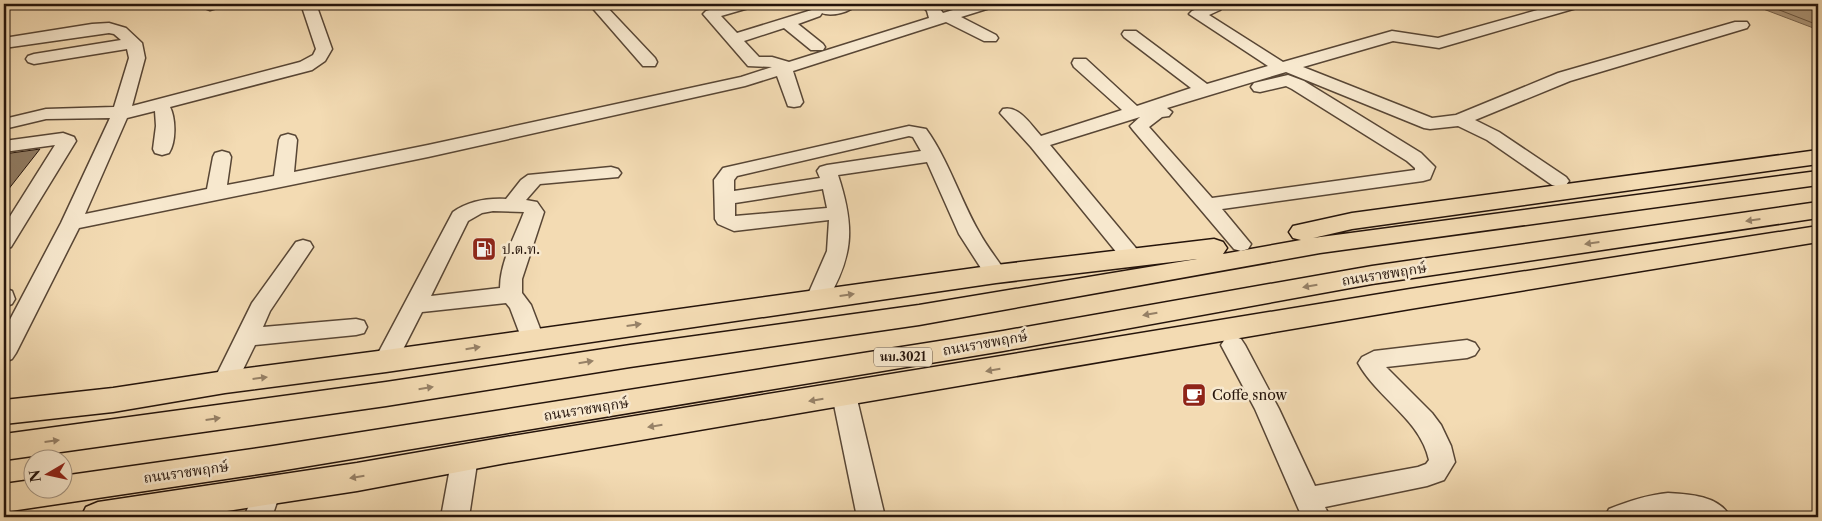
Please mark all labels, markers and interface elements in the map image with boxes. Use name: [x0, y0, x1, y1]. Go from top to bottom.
one-way arrow: [1744, 216, 1760, 224]
fuel station icon: ป.ต.ท.: [471, 236, 497, 262]
one-way arrow: [1584, 239, 1600, 247]
place label: ป.ต.ท.: [502, 240, 540, 258]
street label: ถนนราชพฤกษ์: [1340, 258, 1428, 290]
one-way arrow: [1302, 282, 1318, 290]
one-way arrow: [839, 291, 855, 299]
one-way arrow: [1142, 311, 1158, 319]
one-way arrow: [626, 321, 642, 329]
street label: ถนนราชพฤกษ์: [941, 327, 1029, 359]
one-way arrow: [465, 344, 481, 352]
road number: นบ.3021: [874, 348, 932, 367]
one-way arrow: [579, 358, 595, 366]
one-way arrow: [985, 366, 1001, 374]
one-way arrow: [252, 373, 268, 381]
cafe icon: Coffe snow: [1181, 382, 1207, 408]
one-way arrow: [418, 383, 434, 391]
place label: Coffe snow: [1212, 386, 1287, 404]
street label: ถนนราชพฤกษ์: [542, 393, 630, 425]
one-way arrow: [807, 396, 823, 404]
one-way arrow: [205, 414, 221, 422]
one-way arrow: [647, 422, 663, 430]
one-way arrow: [44, 437, 60, 445]
north arrow: [22, 448, 72, 498]
street label: ถนนราชพฤกษ์: [142, 457, 230, 487]
text: N: [25, 469, 45, 483]
one-way arrow: [349, 473, 365, 481]

